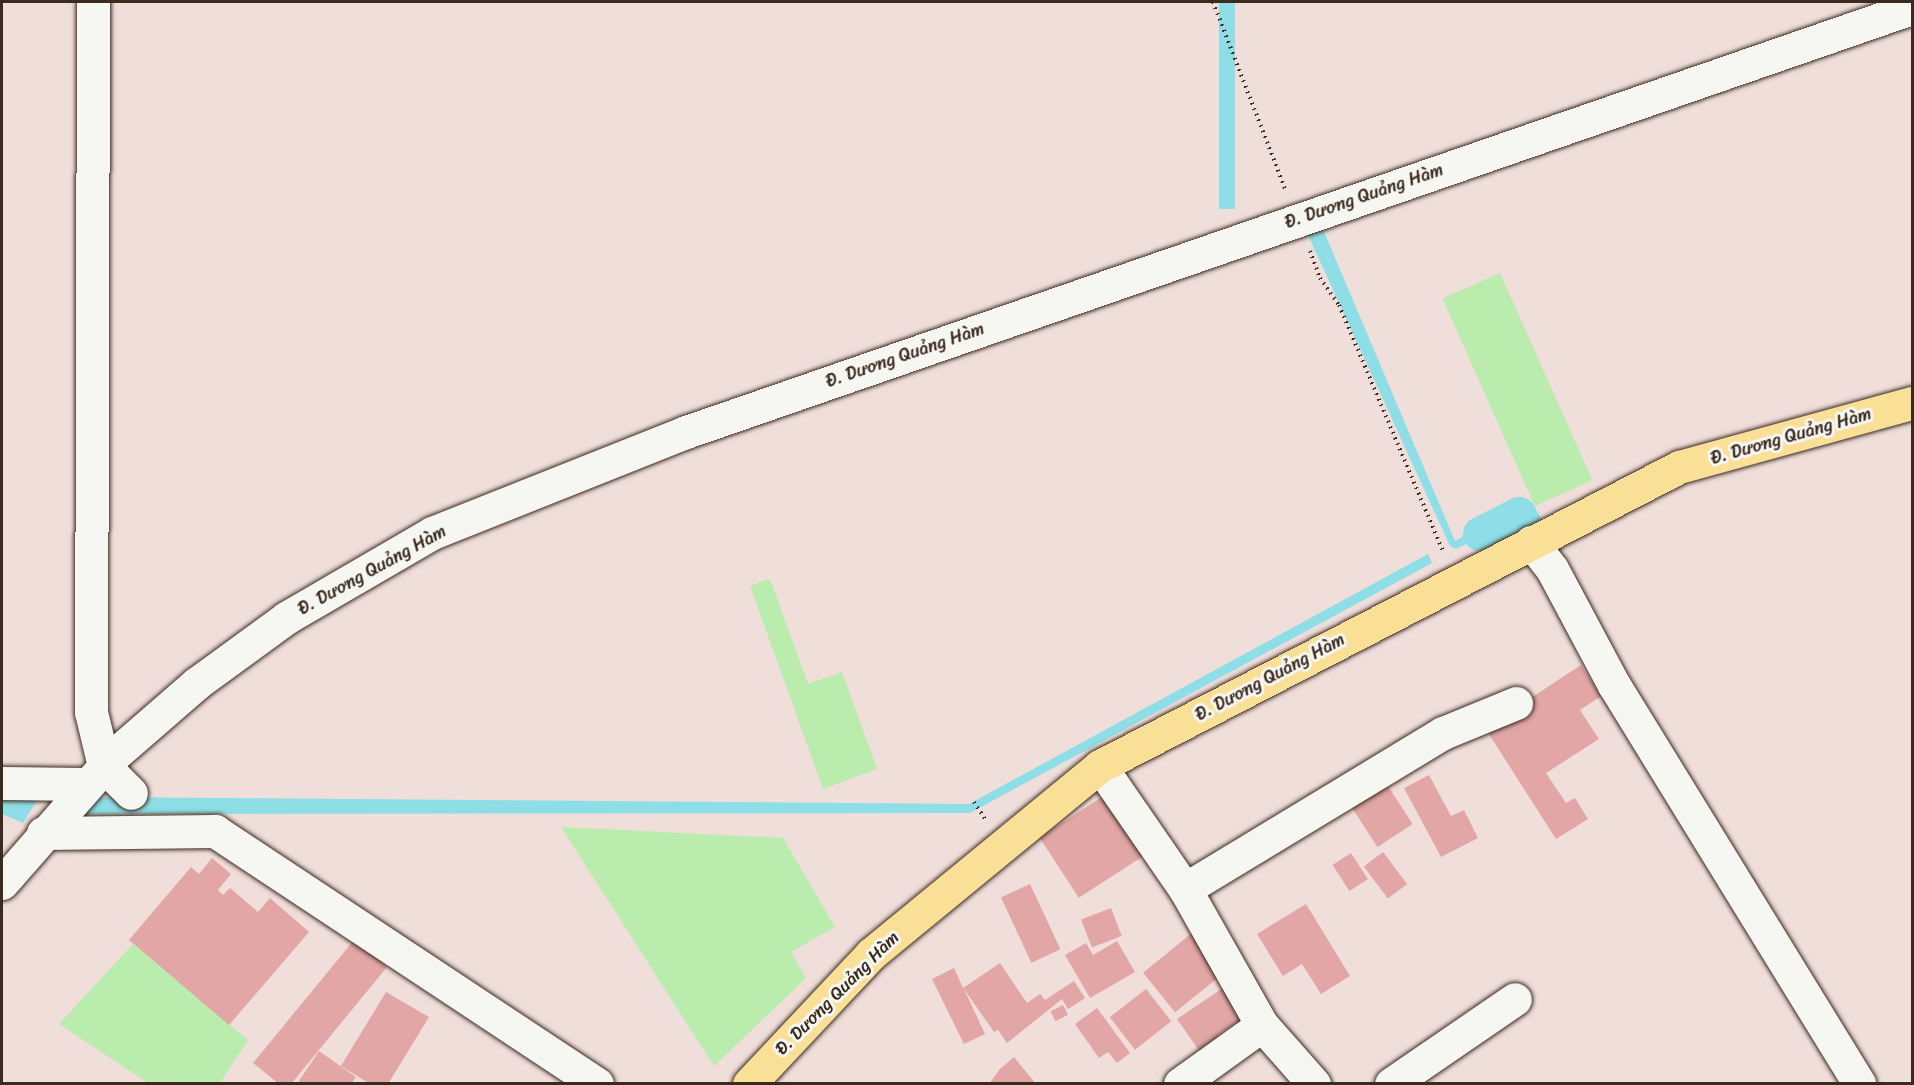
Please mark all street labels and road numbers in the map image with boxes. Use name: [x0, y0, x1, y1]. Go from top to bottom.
street label: Đ. Dương Quảng Hàm: [1282, 159, 1446, 233]
street label: Đ. Dương Quảng Hàm: [823, 318, 987, 392]
street label: Đ. Dương Quảng Hàm: [1708, 403, 1874, 469]
street label: Đ. Dương Quảng Hàm: [294, 520, 450, 620]
street label: Đ. Dương Quảng Hàm: [1191, 628, 1349, 726]
street label: Đ. Dương Quảng Hàm: [771, 927, 903, 1059]

